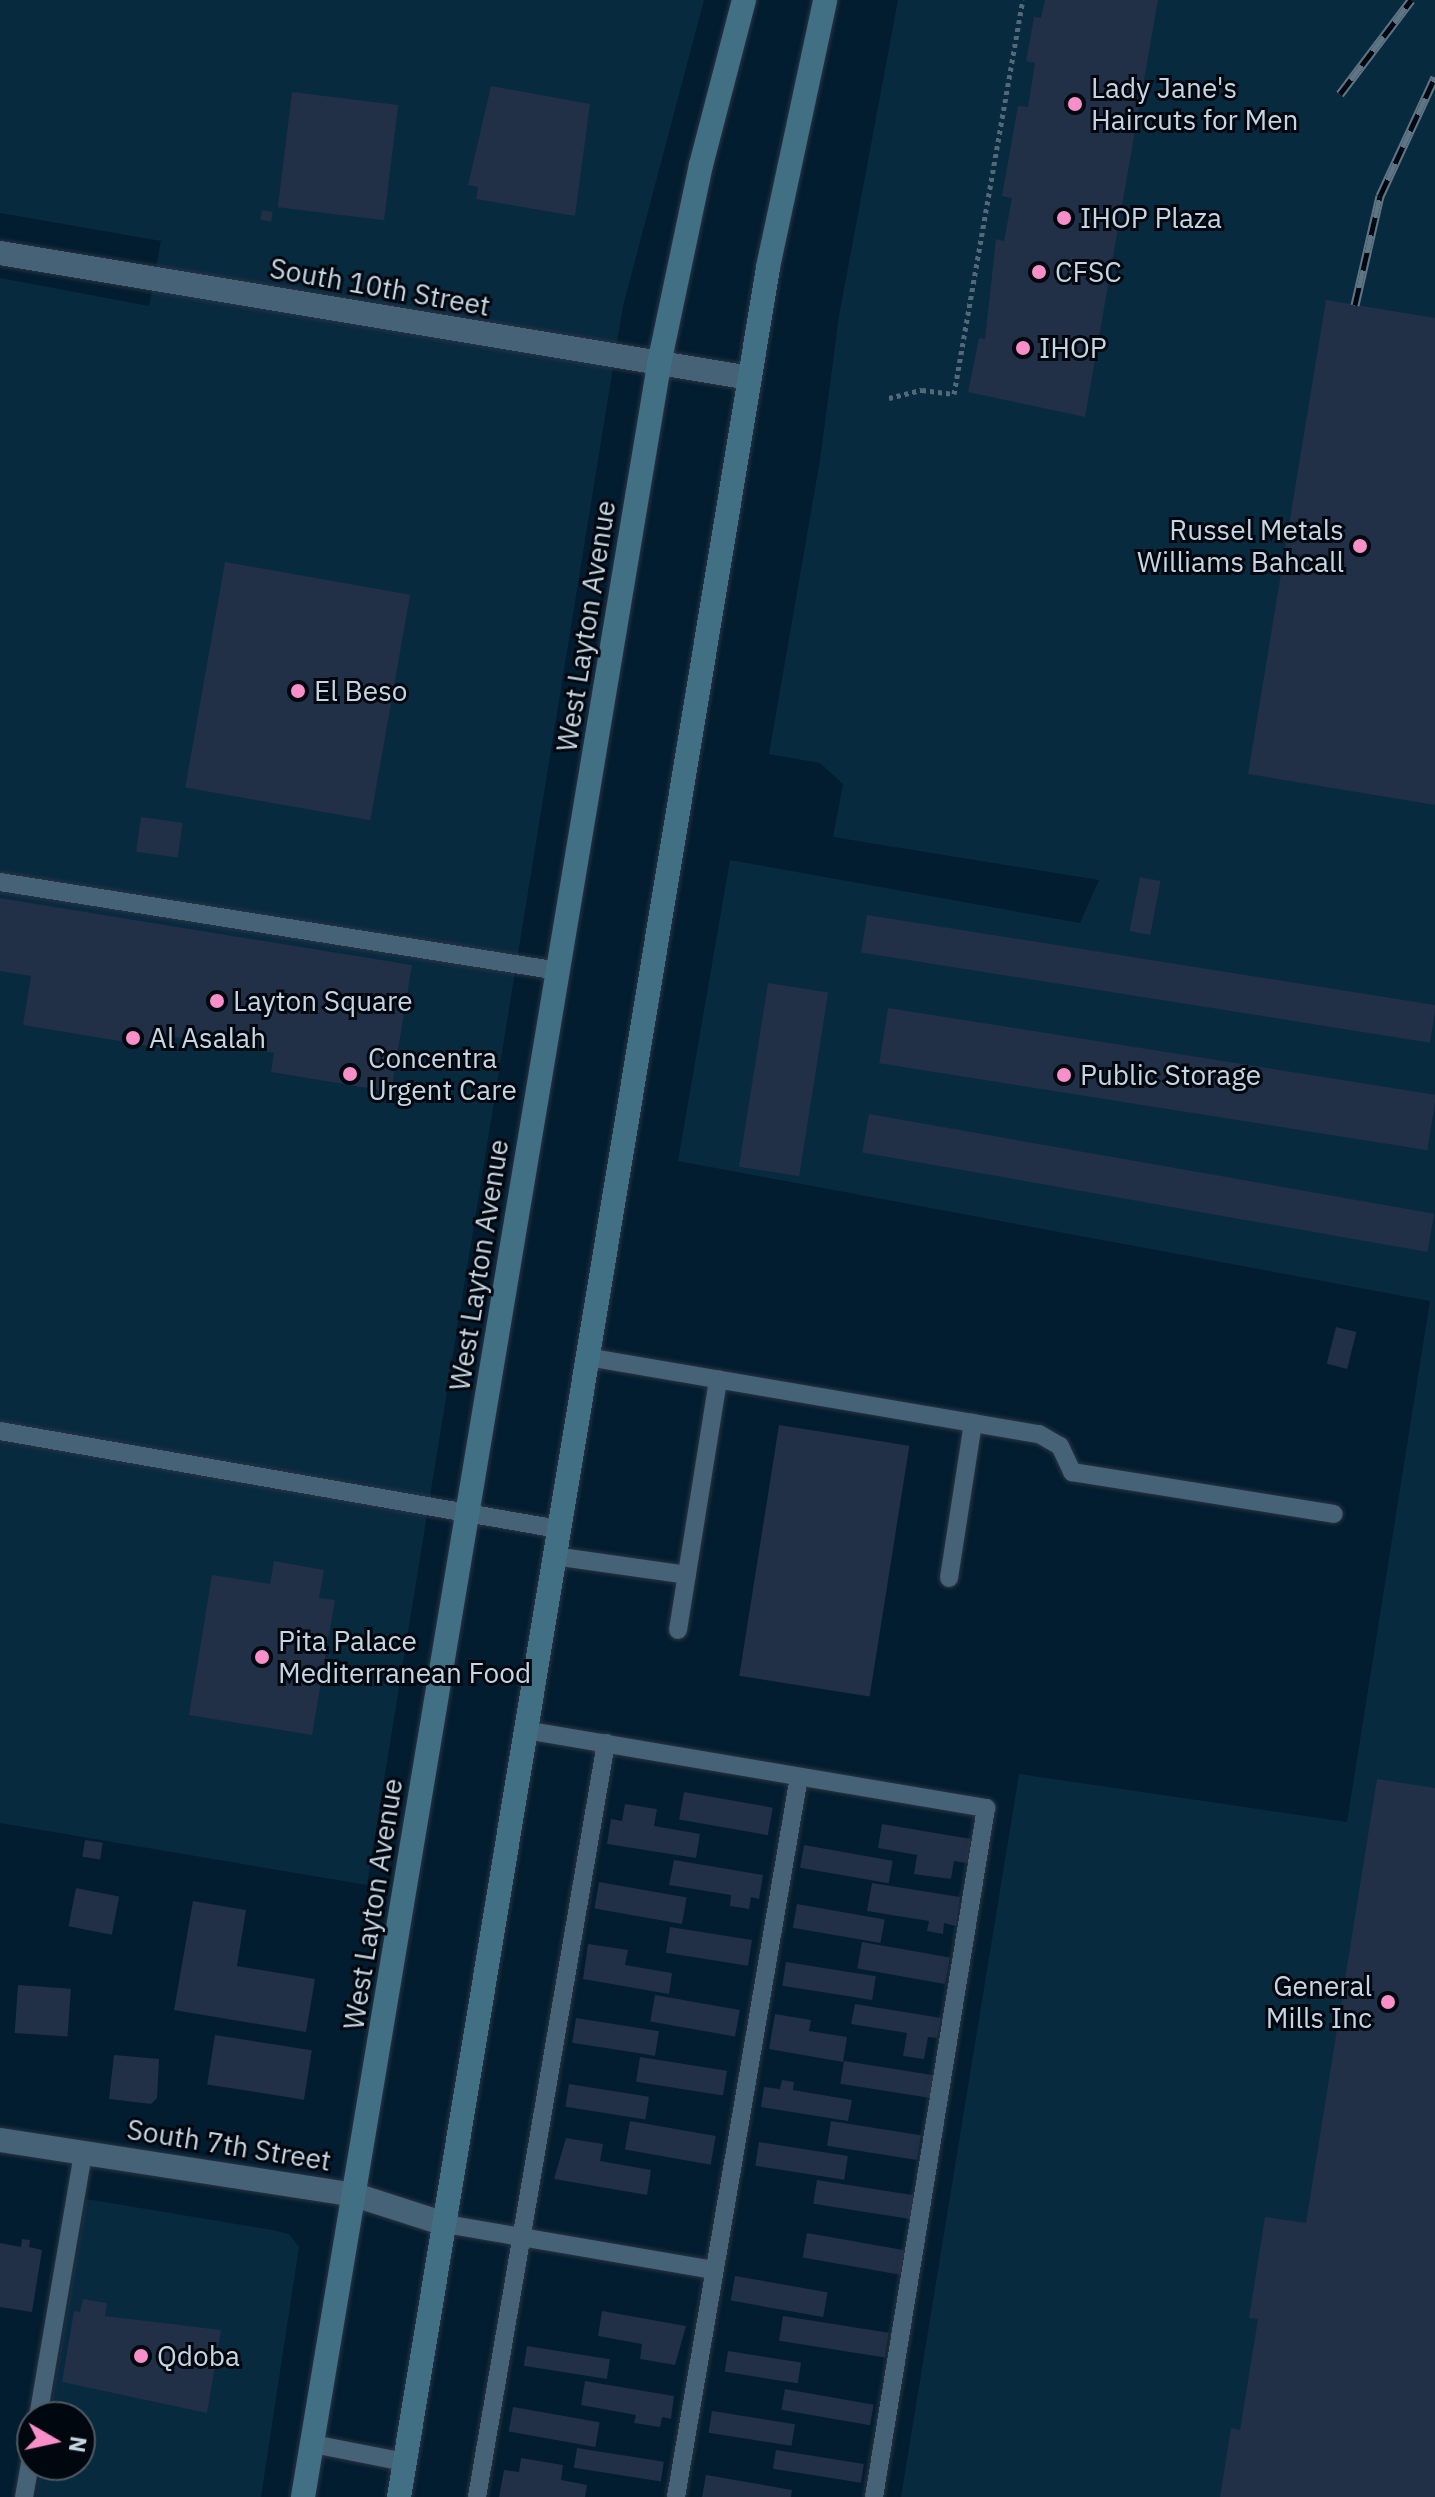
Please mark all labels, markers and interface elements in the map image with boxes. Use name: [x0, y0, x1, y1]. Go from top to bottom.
place label: Lady Jane's Haircuts for Men: [1091, 71, 1298, 137]
marker: Lady Jane's Haircuts for Men: [1066, 95, 1084, 113]
place label: IHOP Plaza: [1080, 201, 1222, 235]
marker: IHOP Plaza: [1055, 209, 1073, 227]
street label: South 10th Street: [267, 251, 493, 323]
place label: CFSC: [1055, 255, 1122, 289]
marker: CFSC: [1030, 263, 1048, 281]
place label: IHOP: [1039, 331, 1107, 365]
marker: IHOP: [1014, 339, 1032, 357]
street label: West Layton Avenue: [550, 498, 622, 754]
place label: Russel Metals Williams Bahcall: [1137, 513, 1344, 579]
marker: Russel Metals Williams Bahcall: [1351, 537, 1369, 555]
place label: El Beso: [314, 674, 408, 708]
marker: El Beso: [289, 682, 307, 700]
place label: Layton Square: [233, 984, 413, 1018]
marker: Layton Square: [208, 992, 226, 1010]
place label: Al Asalah: [149, 1021, 266, 1055]
marker: Al Asalah: [124, 1029, 142, 1047]
place label: Concentra Urgent Care: [368, 1041, 517, 1107]
place label: Public Storage: [1080, 1058, 1261, 1092]
marker: Concentra Urgent Care: [339, 1063, 361, 1085]
marker: Public Storage: [1055, 1066, 1073, 1084]
street label: West Layton Avenue: [443, 1137, 515, 1393]
place label: Pita Palace Mediterranean Food: [278, 1624, 531, 1690]
marker: Pita Palace Mediterranean Food: [253, 1648, 271, 1666]
street label: West Layton Avenue: [337, 1776, 409, 2032]
place label: General Mills Inc: [1266, 1969, 1372, 2035]
marker: General Mills Inc: [1379, 1993, 1397, 2011]
street label: South 7th Street: [125, 2112, 333, 2178]
place label: Qdoba: [157, 2339, 240, 2373]
marker: Qdoba: [132, 2347, 150, 2365]
north arrow: [16, 2401, 96, 2481]
text: N: [63, 2434, 94, 2455]

